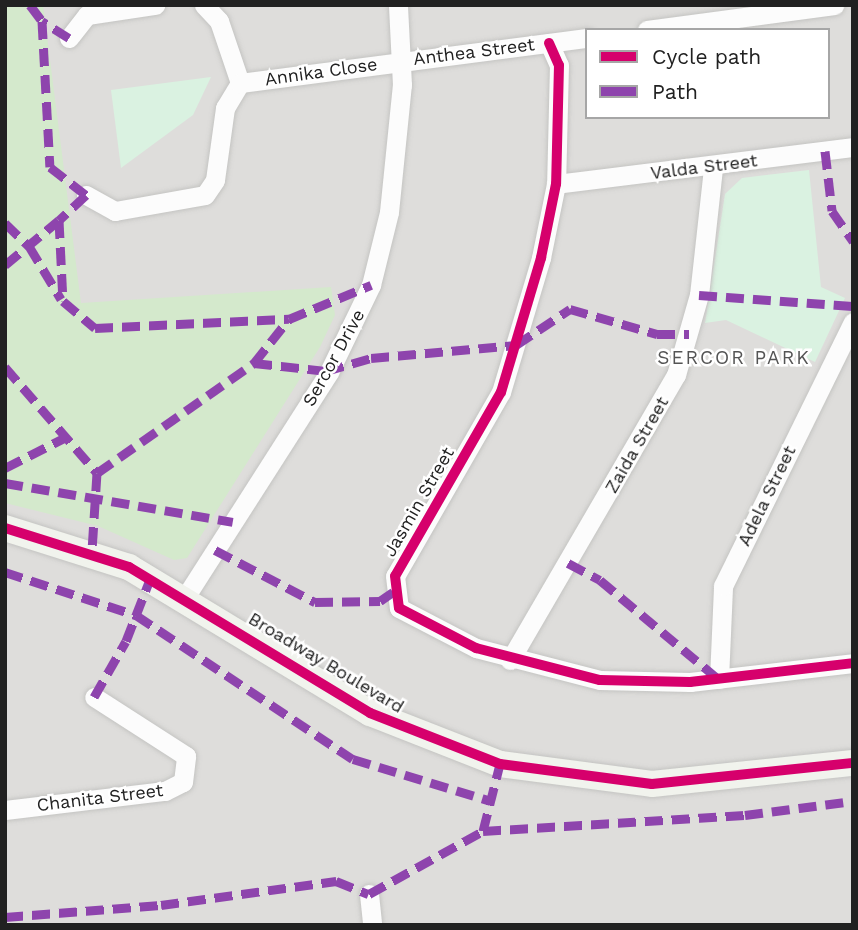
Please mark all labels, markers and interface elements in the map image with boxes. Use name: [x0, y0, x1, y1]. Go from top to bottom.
legend: [585, 28, 830, 119]
street label: Anthea Street: [412, 34, 536, 70]
text: Cycle path: [652, 44, 761, 69]
street label: Annika Close: [263, 53, 379, 91]
text: Path: [652, 79, 698, 104]
street label: Valda Street: [649, 150, 759, 184]
street label: Sercor Drive: [298, 305, 370, 411]
district label: SERCOR PARK: [659, 347, 809, 369]
street label: Zaida Street: [601, 393, 673, 497]
street label: Adela Street: [733, 442, 801, 550]
street label: Jasmin Street: [379, 443, 459, 561]
street label: Broadway Boulevard: [244, 608, 408, 718]
street label: Chanita Street: [35, 780, 165, 816]

